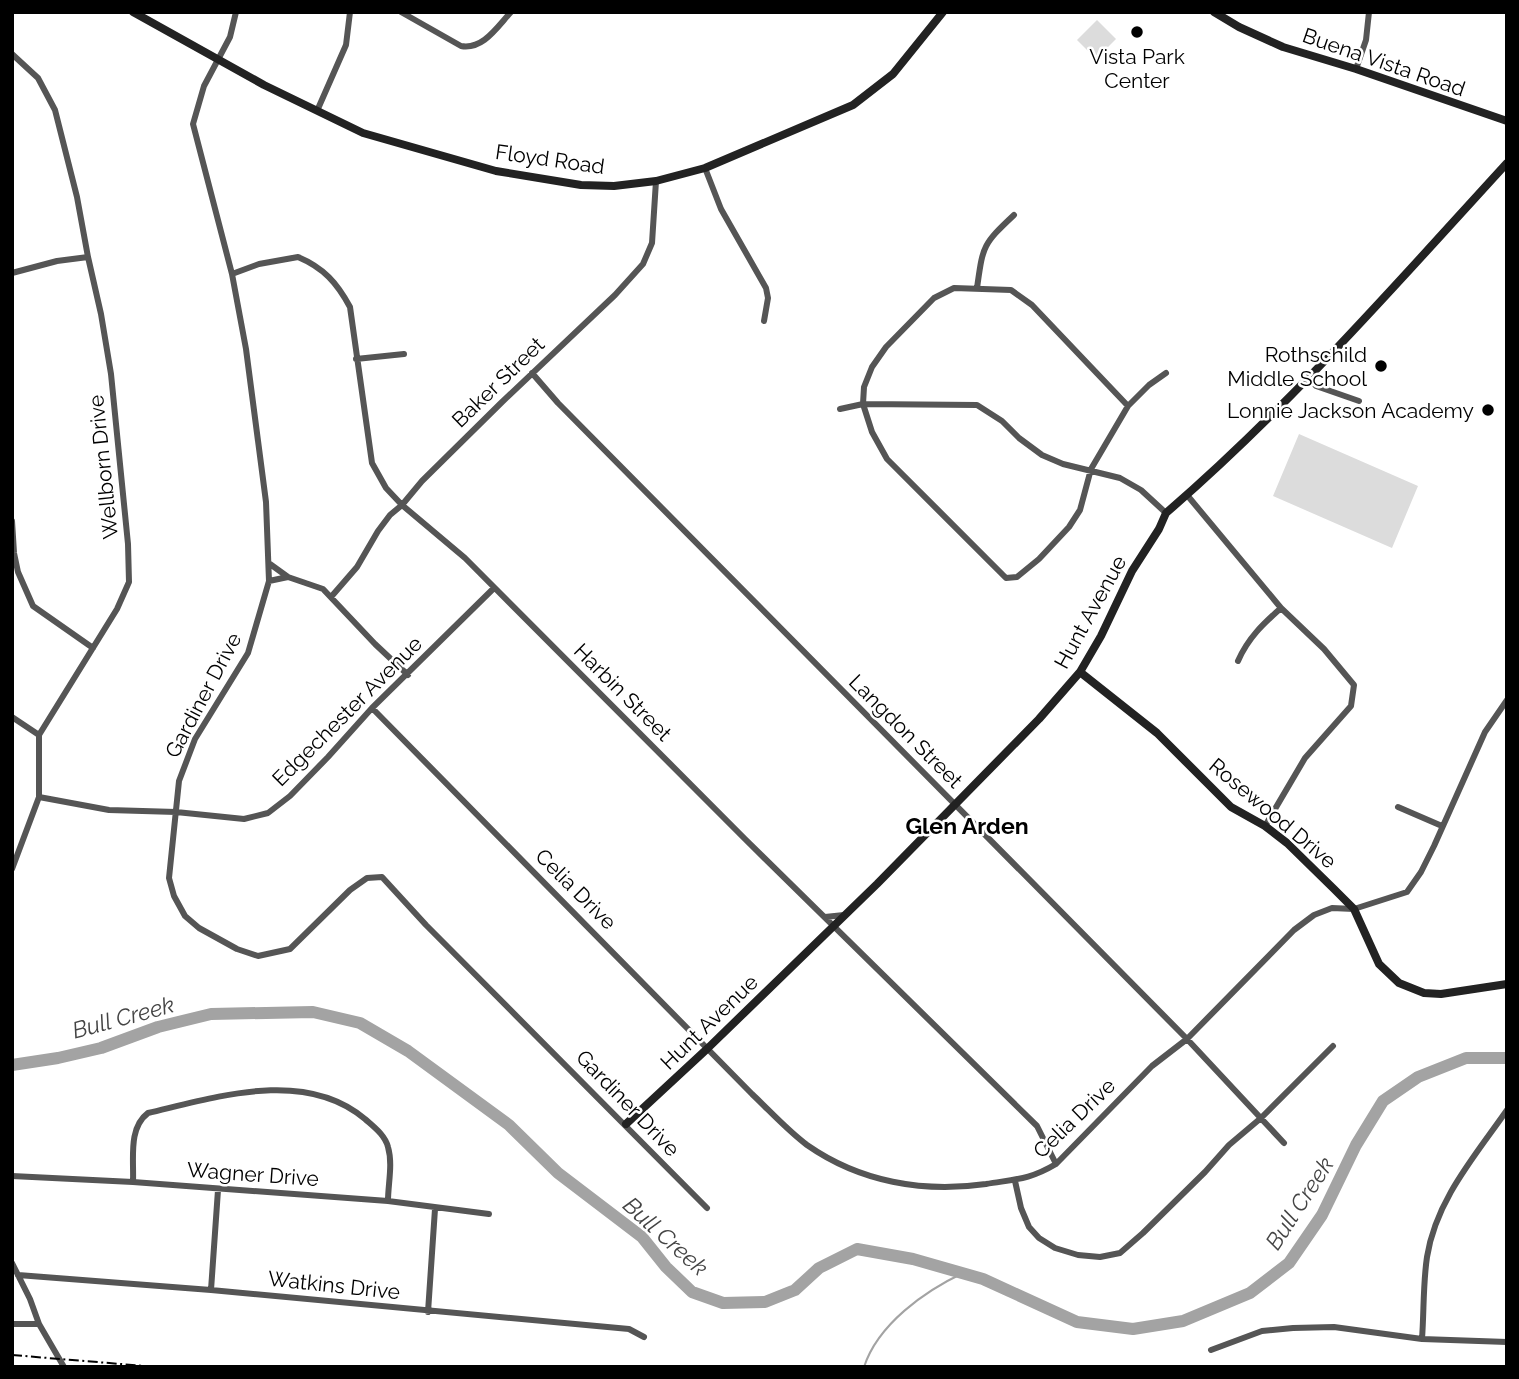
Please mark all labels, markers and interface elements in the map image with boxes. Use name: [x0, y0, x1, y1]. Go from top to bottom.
street label: Buena Vista Road: [1299, 22, 1469, 102]
marker: Vista Park Center: [1129, 24, 1145, 40]
place label: Vista Park Center: [1089, 44, 1185, 93]
street label: Floyd Road: [494, 139, 606, 179]
street label: Baker Street: [447, 332, 549, 432]
place label: Rothschild Middle School: [1227, 342, 1367, 391]
marker: Rothschild Middle School: [1373, 358, 1389, 374]
street label: Wellborn Drive: [83, 394, 123, 540]
place label: Lonnie Jackson Academy: [1227, 398, 1474, 423]
marker: Lonnie Jackson Academy: [1480, 402, 1496, 418]
street label: Hunt Avenue: [1049, 551, 1131, 673]
street label: Gardiner Drive: [160, 628, 246, 762]
street label: Edgechester Avenue: [267, 631, 427, 791]
street label: Harbin Street: [569, 638, 677, 746]
street label: Langdon Street: [844, 669, 968, 793]
street label: Rosewood Drive: [1204, 753, 1342, 873]
district label: Glen Arden: [905, 812, 1029, 839]
street label: Celia Drive: [530, 843, 622, 935]
street label: Hunt Avenue: [655, 969, 763, 1075]
water label: Bull Creek: [69, 990, 177, 1044]
street label: Gardiner Drive: [571, 1045, 685, 1161]
street label: Celia Drive: [1028, 1073, 1120, 1163]
water label: Bull Creek: [1259, 1152, 1339, 1254]
street label: Wagner Drive: [186, 1157, 320, 1191]
water label: Bull Creek: [618, 1191, 714, 1281]
street label: Watkins Drive: [267, 1266, 401, 1304]

